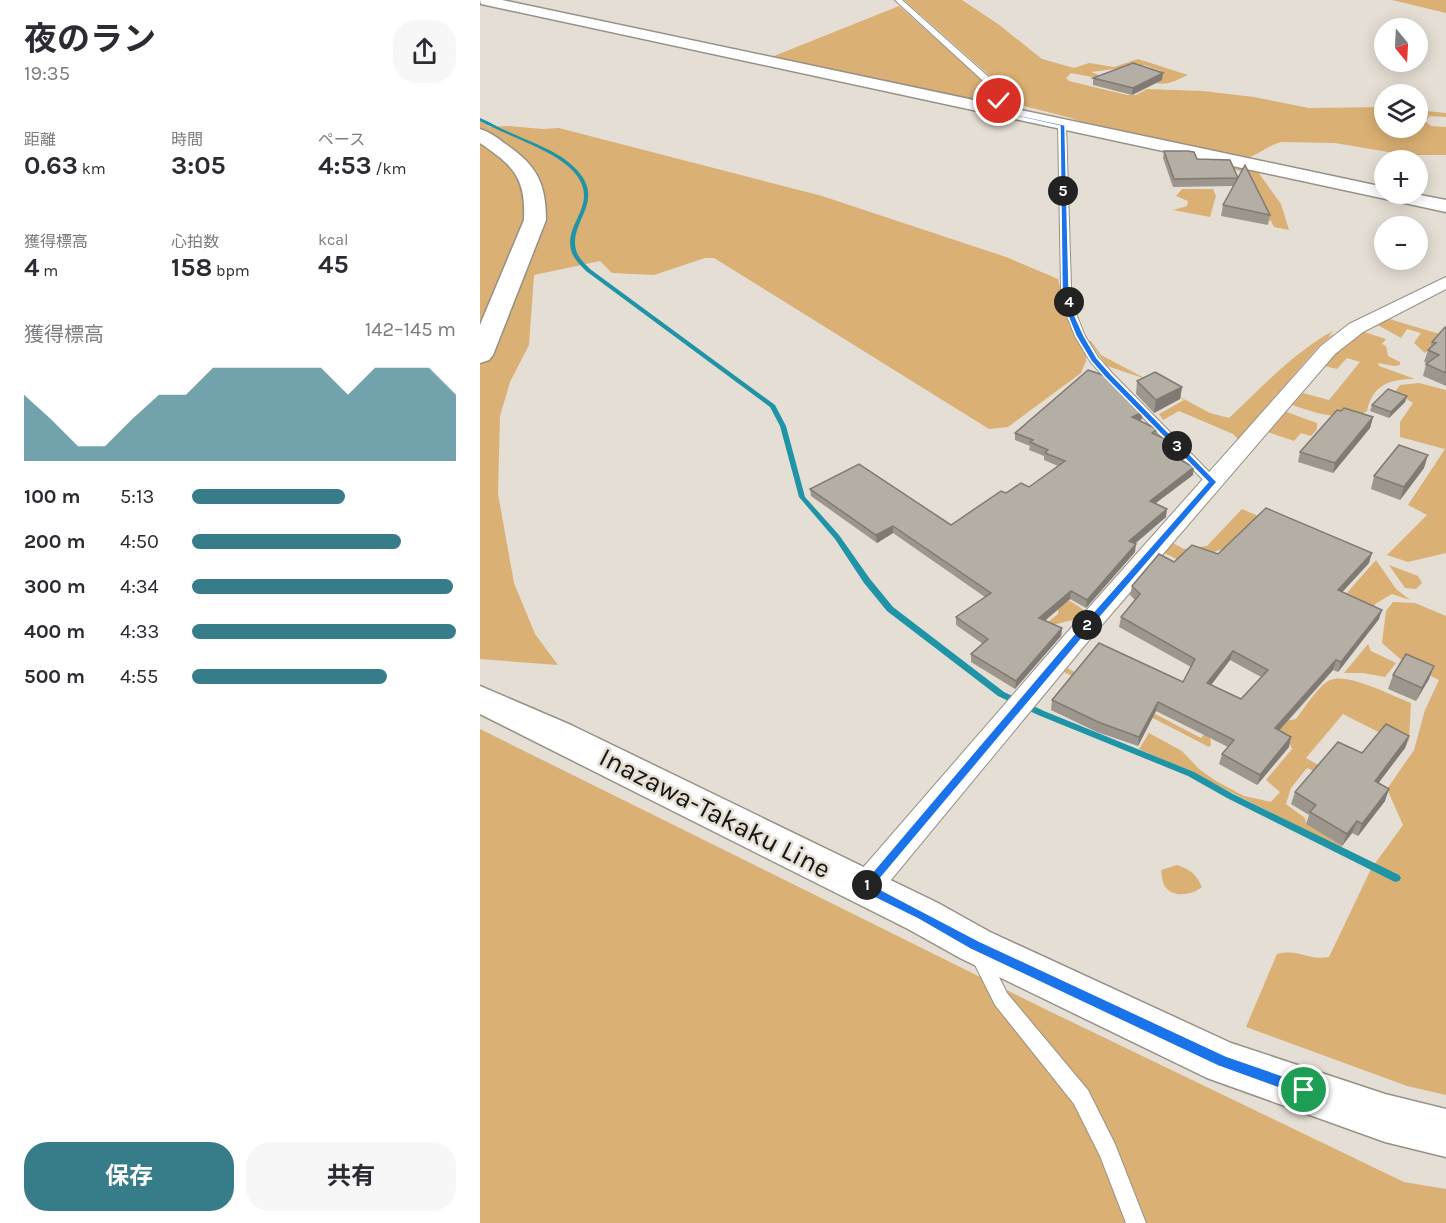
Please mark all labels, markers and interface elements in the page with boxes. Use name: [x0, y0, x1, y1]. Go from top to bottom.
north arrow: [1374, 18, 1428, 72]
map controls: [1374, 18, 1428, 270]
text: 夜のラン: [24, 20, 156, 58]
button: share: [393, 20, 456, 83]
text: 19:35: [24, 62, 70, 85]
pin: [973, 75, 1024, 126]
icon: check: [982, 84, 1015, 117]
button: layers: [1374, 84, 1428, 138]
text: 距離: [24, 130, 56, 149]
text: 時間: [171, 130, 203, 149]
text: ペース: [318, 130, 365, 149]
text: 0.63: [24, 150, 78, 181]
text: 3:05: [171, 150, 226, 181]
text: 4:53: [318, 150, 372, 181]
button: +: [1374, 150, 1428, 204]
text: km: [78, 159, 106, 178]
text: /km: [372, 159, 406, 178]
pin: 5: [1048, 176, 1078, 206]
text: 5: [1058, 181, 1068, 200]
button: −: [1374, 216, 1428, 270]
text: kcal: [318, 230, 349, 249]
text: 獲得標高: [24, 232, 88, 251]
text: 心拍数: [171, 232, 219, 251]
text: 45: [318, 249, 349, 280]
text: 4: [24, 252, 39, 283]
text: 158: [171, 252, 212, 283]
text: m: [39, 261, 58, 280]
text: bpm: [212, 261, 250, 280]
pin: 4: [1054, 287, 1084, 317]
text: 4: [1064, 292, 1074, 311]
text: 142–145 m: [365, 318, 456, 341]
text: 獲得標高: [24, 323, 104, 346]
pin: 3: [1162, 431, 1192, 461]
text: 3: [1172, 436, 1182, 455]
text: 100 m: [24, 485, 80, 508]
text: 5:13: [120, 485, 154, 508]
text: 200 m: [24, 530, 85, 553]
text: 4:50: [120, 530, 159, 553]
text: 300 m: [24, 575, 86, 598]
text: 4:34: [120, 575, 159, 598]
pin: 2: [1072, 610, 1102, 640]
text: 2: [1082, 615, 1092, 634]
text: 400 m: [24, 620, 85, 643]
text: 4:33: [120, 620, 159, 643]
text: 500 m: [24, 665, 85, 688]
text: 4:55: [120, 665, 158, 688]
street label: Inazawa-Takaku Line: [594, 741, 836, 885]
pin: 1: [852, 870, 882, 900]
text: 1: [864, 875, 870, 894]
pin: [1278, 1064, 1329, 1115]
icon: arrive: [1287, 1073, 1320, 1106]
button: 保存: [24, 1142, 234, 1211]
button: 共有: [246, 1142, 456, 1211]

